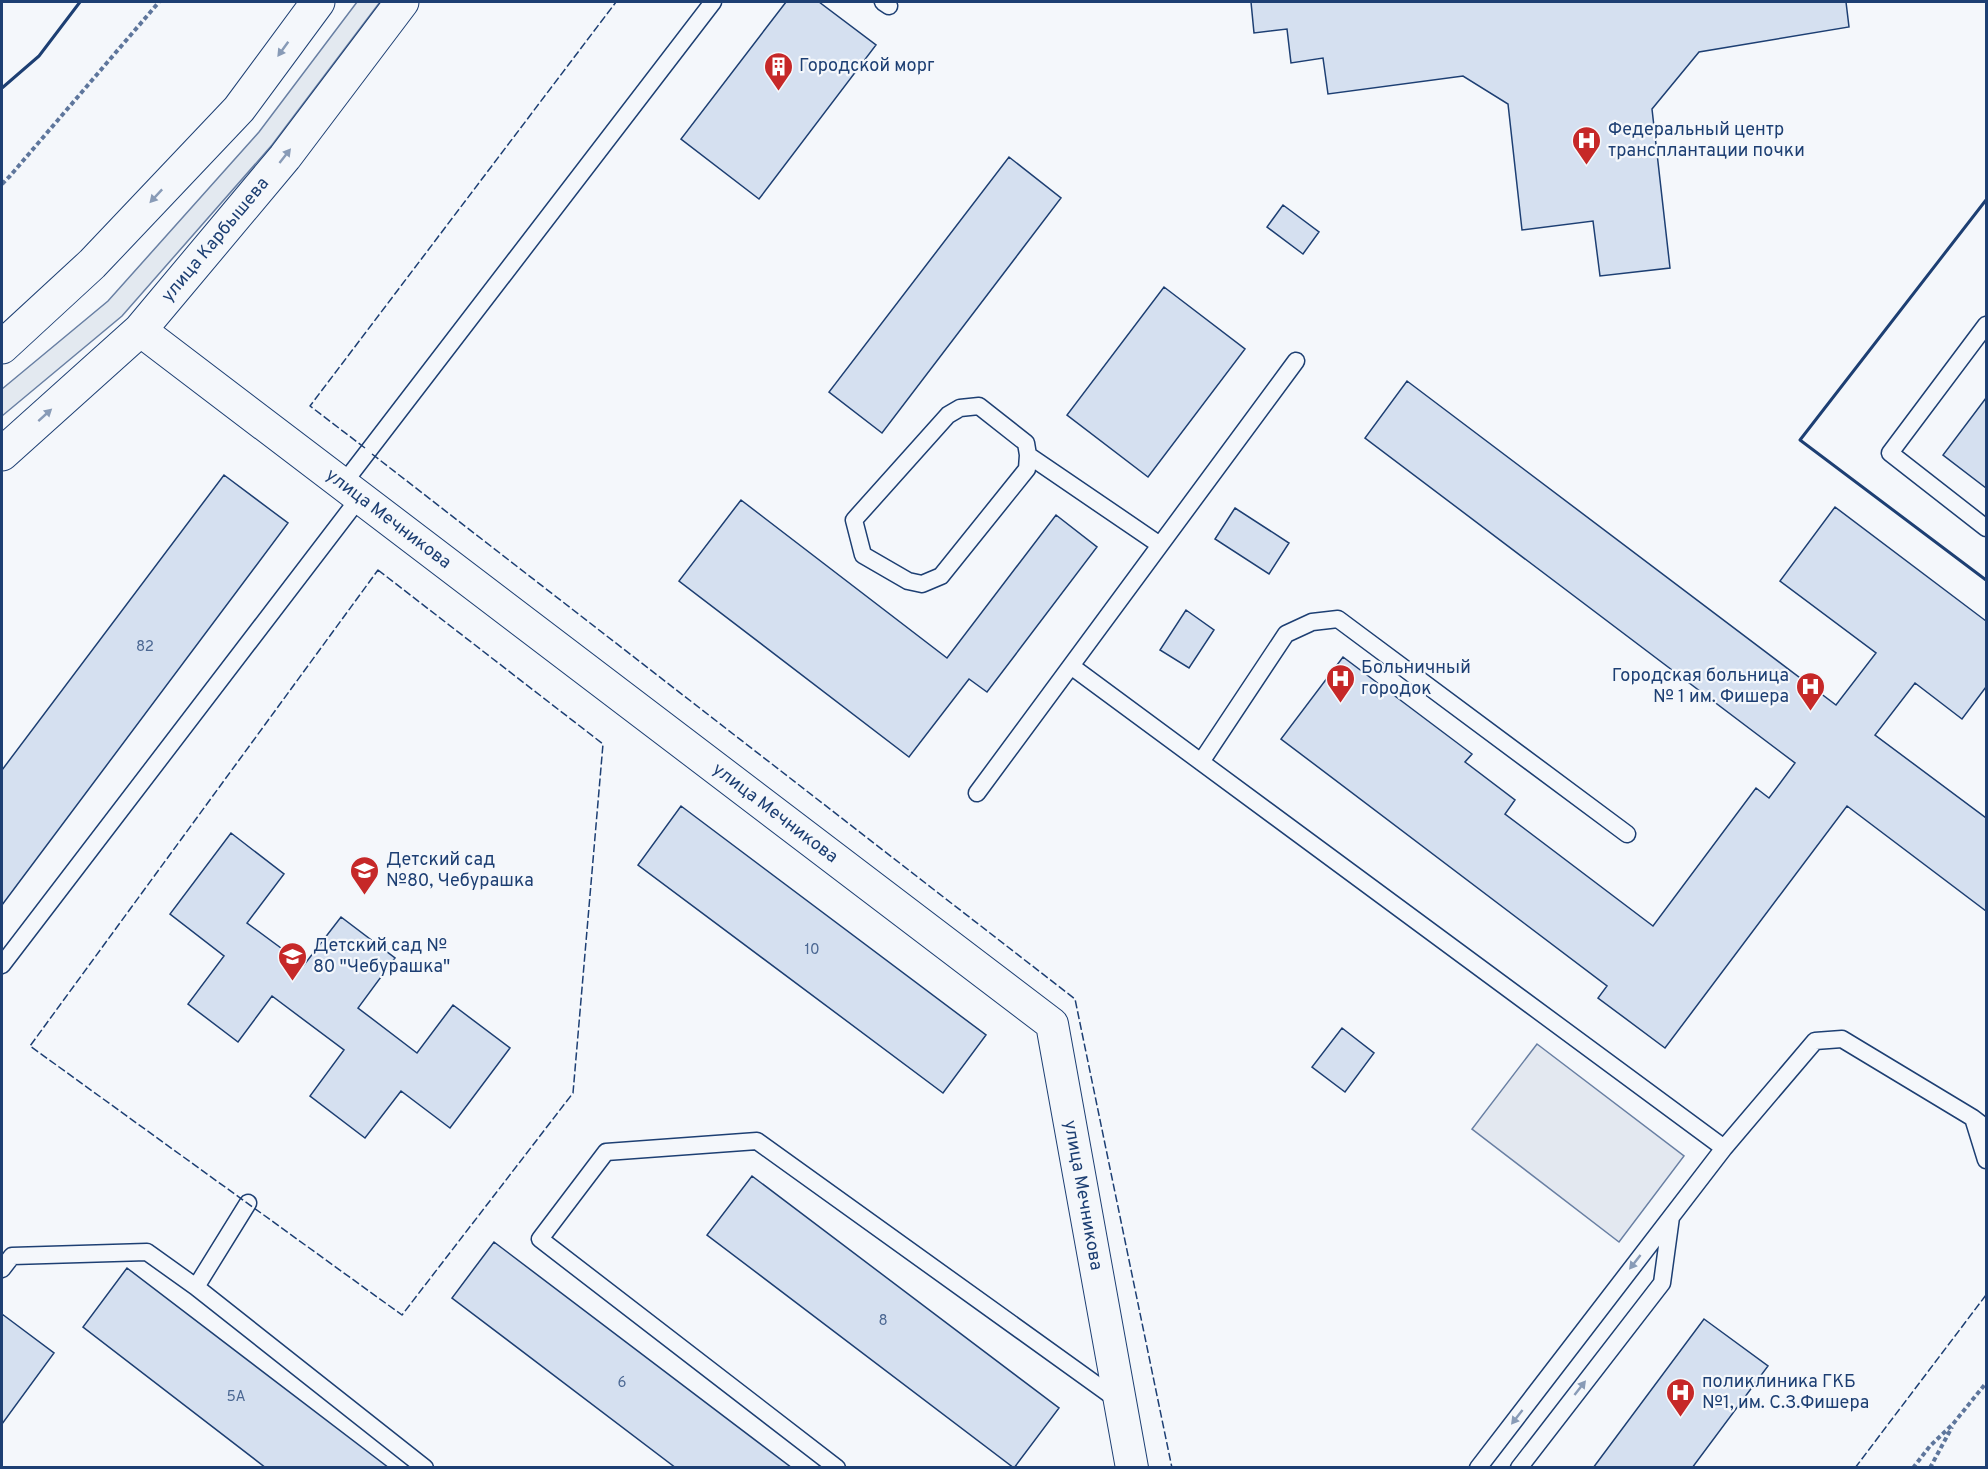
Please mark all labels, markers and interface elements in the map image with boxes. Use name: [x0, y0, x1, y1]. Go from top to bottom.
one-way arrow: [277, 40, 289, 56]
building icon: Городской морг: [762, 50, 794, 92]
place label: Городской морг: [799, 55, 935, 78]
place label: Федеральный центр трансплантации почки: [1608, 119, 1805, 163]
hospital icon: Федеральный центр трансплантации почки: [1571, 124, 1603, 166]
one-way arrow: [279, 148, 292, 164]
street label: улица Карбышева: [156, 173, 274, 307]
one-way arrow: [150, 188, 163, 203]
one-way arrow: [37, 409, 52, 422]
street label: улица Мечникова: [321, 464, 456, 574]
house number: 82: [136, 638, 154, 657]
place label: Больничный городок: [1361, 657, 1471, 701]
hospital icon: Больничный городок: [1324, 662, 1356, 704]
place label: Городская больница № 1 им. Фишера: [1612, 665, 1789, 709]
hospital icon: Городская больница № 1 им. Фишера: [1794, 670, 1826, 712]
street label: улица Мечникова: [708, 758, 843, 868]
place label: Детский сад №80, Чебурашка: [386, 849, 534, 893]
school or university icon: Детский сад №80, Чебурашка: [349, 854, 381, 896]
place label: Детский сад № 80 "Чебурашка": [313, 935, 450, 979]
school or university icon: Детский сад № 80 "Чебурашка": [276, 940, 308, 982]
house number: 10: [804, 941, 820, 960]
street label: улица Мечникова: [1058, 1118, 1108, 1272]
one-way arrow: [1630, 1255, 1642, 1270]
house number: 8: [878, 1312, 888, 1331]
place label: поликлиника ГКБ №1, им. С.З.Фишера: [1702, 1371, 1869, 1415]
house number: 6: [618, 1374, 627, 1393]
hospital icon: поликлиника ГКБ №1, им. С.З.Фишера: [1665, 1376, 1697, 1418]
one-way arrow: [1574, 1380, 1587, 1396]
house number: 5А: [226, 1388, 246, 1407]
one-way arrow: [1510, 1409, 1523, 1425]

